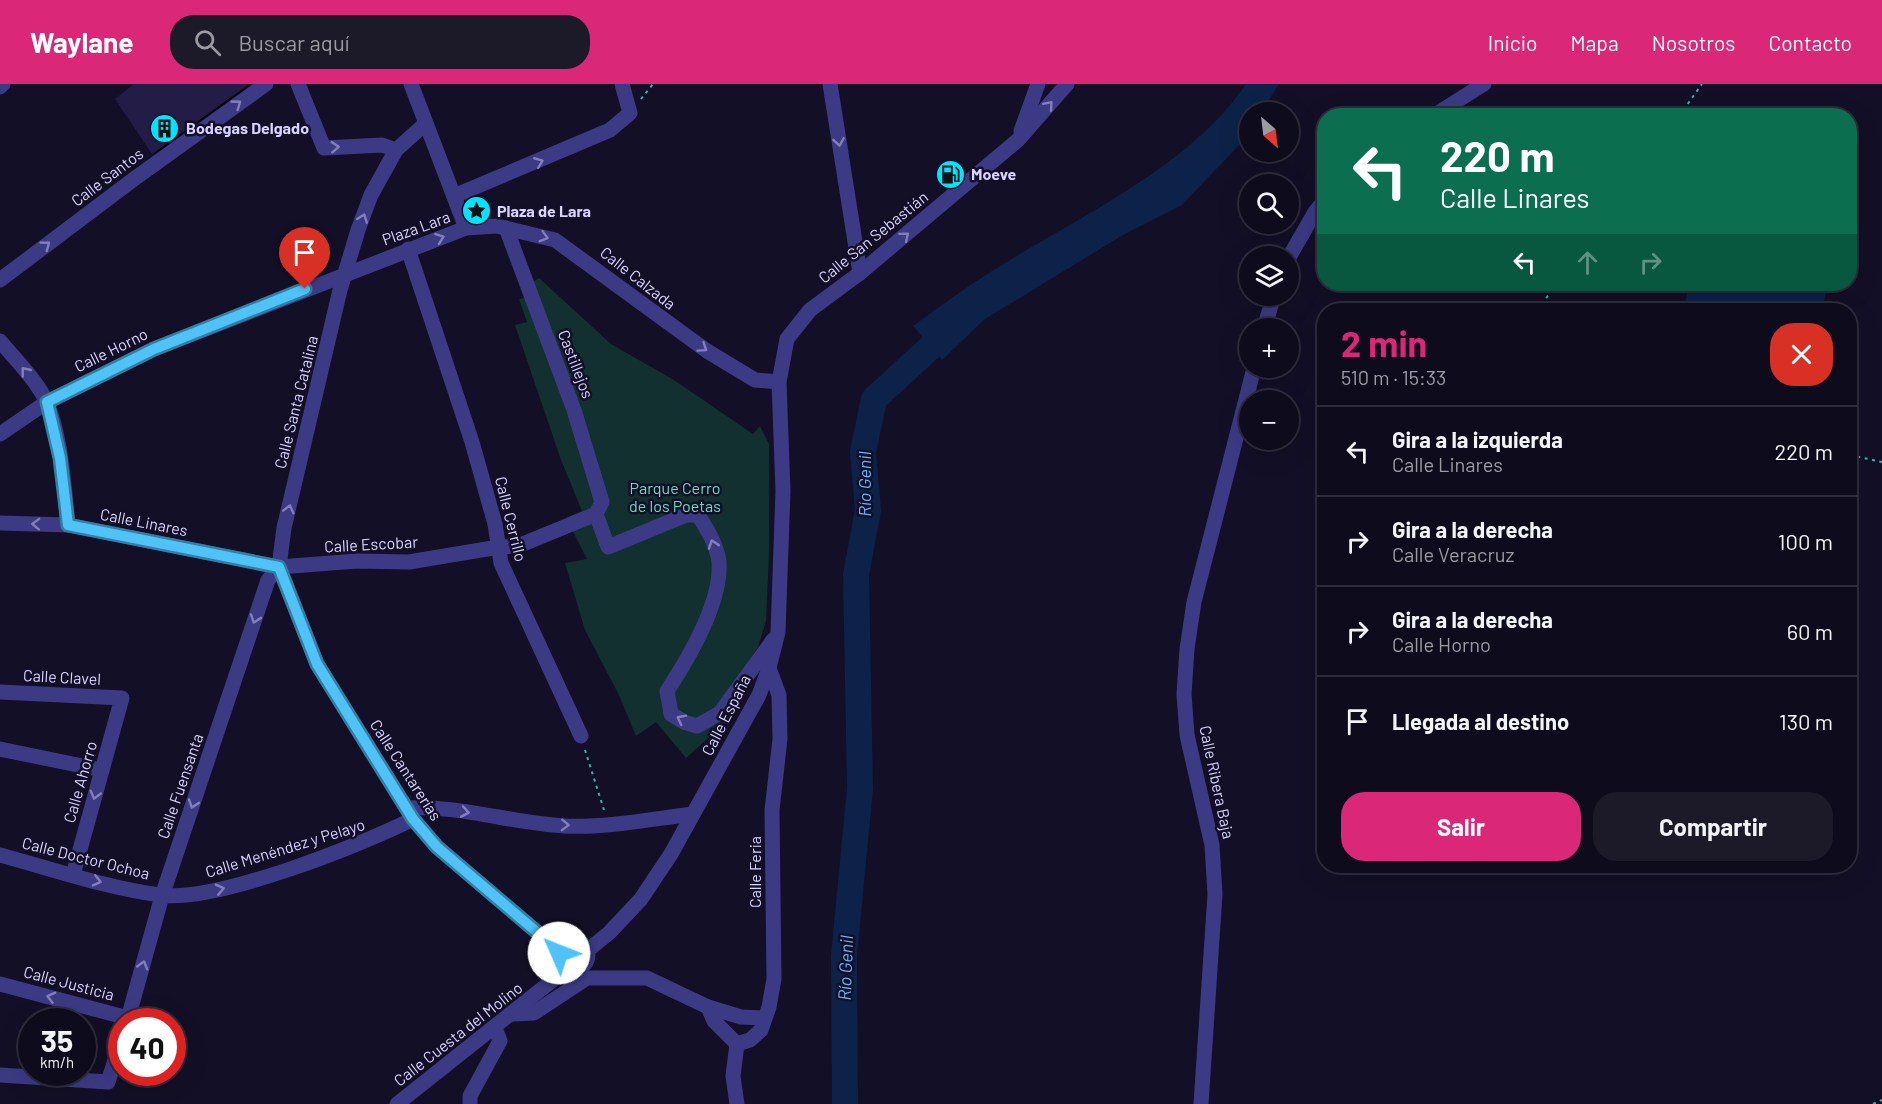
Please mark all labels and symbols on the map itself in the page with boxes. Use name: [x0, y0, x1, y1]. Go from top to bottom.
one-way arrow: [231, 101, 242, 112]
one-way arrow: [1042, 101, 1053, 112]
north arrow: [1239, 102, 1299, 162]
building icon: Bodegas Delgado: [149, 112, 181, 144]
place label: Bodegas Delgado: [186, 118, 309, 137]
one-way arrow: [833, 137, 845, 146]
one-way arrow: [330, 141, 339, 154]
street label: Calle Santos: [67, 143, 146, 210]
one-way arrow: [533, 157, 544, 169]
fuel station icon: Moeve: [934, 158, 966, 190]
place label: Moeve: [971, 164, 1016, 183]
street label: Calle San Sebastián: [814, 187, 931, 287]
place icon: Plaza de Lara: [460, 195, 492, 227]
place label: Plaza de Lara: [497, 201, 591, 220]
street label: Plaza Lara: [379, 206, 452, 249]
one-way arrow: [355, 213, 368, 223]
pin: [279, 227, 330, 289]
one-way arrow: [538, 230, 549, 242]
one-way arrow: [898, 232, 909, 243]
one-way arrow: [434, 233, 445, 245]
one-way arrow: [40, 241, 51, 252]
street label: Calle Calzada: [597, 242, 680, 313]
street label: Calle Horno: [71, 324, 150, 375]
street label: Castillejos: [555, 327, 598, 401]
street label: Calle Santa Catalina: [270, 333, 321, 470]
one-way arrow: [697, 341, 707, 353]
one-way arrow: [21, 367, 32, 378]
water label: Río Genil: [853, 451, 875, 517]
street label: Calle Cerrillo: [492, 474, 531, 563]
park label: Parque Cerro de los Poetas: [629, 478, 721, 515]
street label: Calle Linares: [99, 504, 189, 539]
one-way arrow: [281, 505, 294, 515]
one-way arrow: [31, 518, 40, 530]
street label: Calle Escobar: [324, 532, 419, 555]
one-way arrow: [707, 539, 720, 550]
one-way arrow: [250, 613, 262, 624]
street label: Calle Clavel: [23, 665, 101, 688]
street label: Calle España: [697, 671, 754, 758]
one-way arrow: [677, 715, 688, 727]
street label: Calle Cantarerías: [367, 716, 446, 824]
street label: Calle Ribera Baja: [1196, 724, 1239, 840]
street label: Calle Fuensanta: [153, 731, 206, 841]
street label: Calle Ahorro: [59, 739, 100, 825]
one-way arrow: [90, 789, 102, 800]
one-way arrow: [188, 798, 200, 809]
one-way arrow: [460, 805, 470, 818]
street label: Calle Menéndez y Pelayo: [203, 814, 367, 881]
one-way arrow: [561, 819, 570, 832]
street label: Calle Doctor Ochoa: [20, 832, 152, 883]
street label: Calle Feria: [745, 836, 764, 908]
one-way arrow: [92, 873, 102, 886]
one-way arrow: [215, 883, 225, 896]
position arrow: [527, 921, 591, 985]
water label: Río Genil: [833, 935, 857, 1001]
one-way arrow: [136, 960, 148, 971]
street label: Calle Justicia: [22, 961, 116, 1004]
street label: Calle Cuesta del Molino: [390, 978, 526, 1090]
one-way arrow: [46, 992, 56, 1005]
speed limit sign: 40: [108, 1008, 186, 1086]

